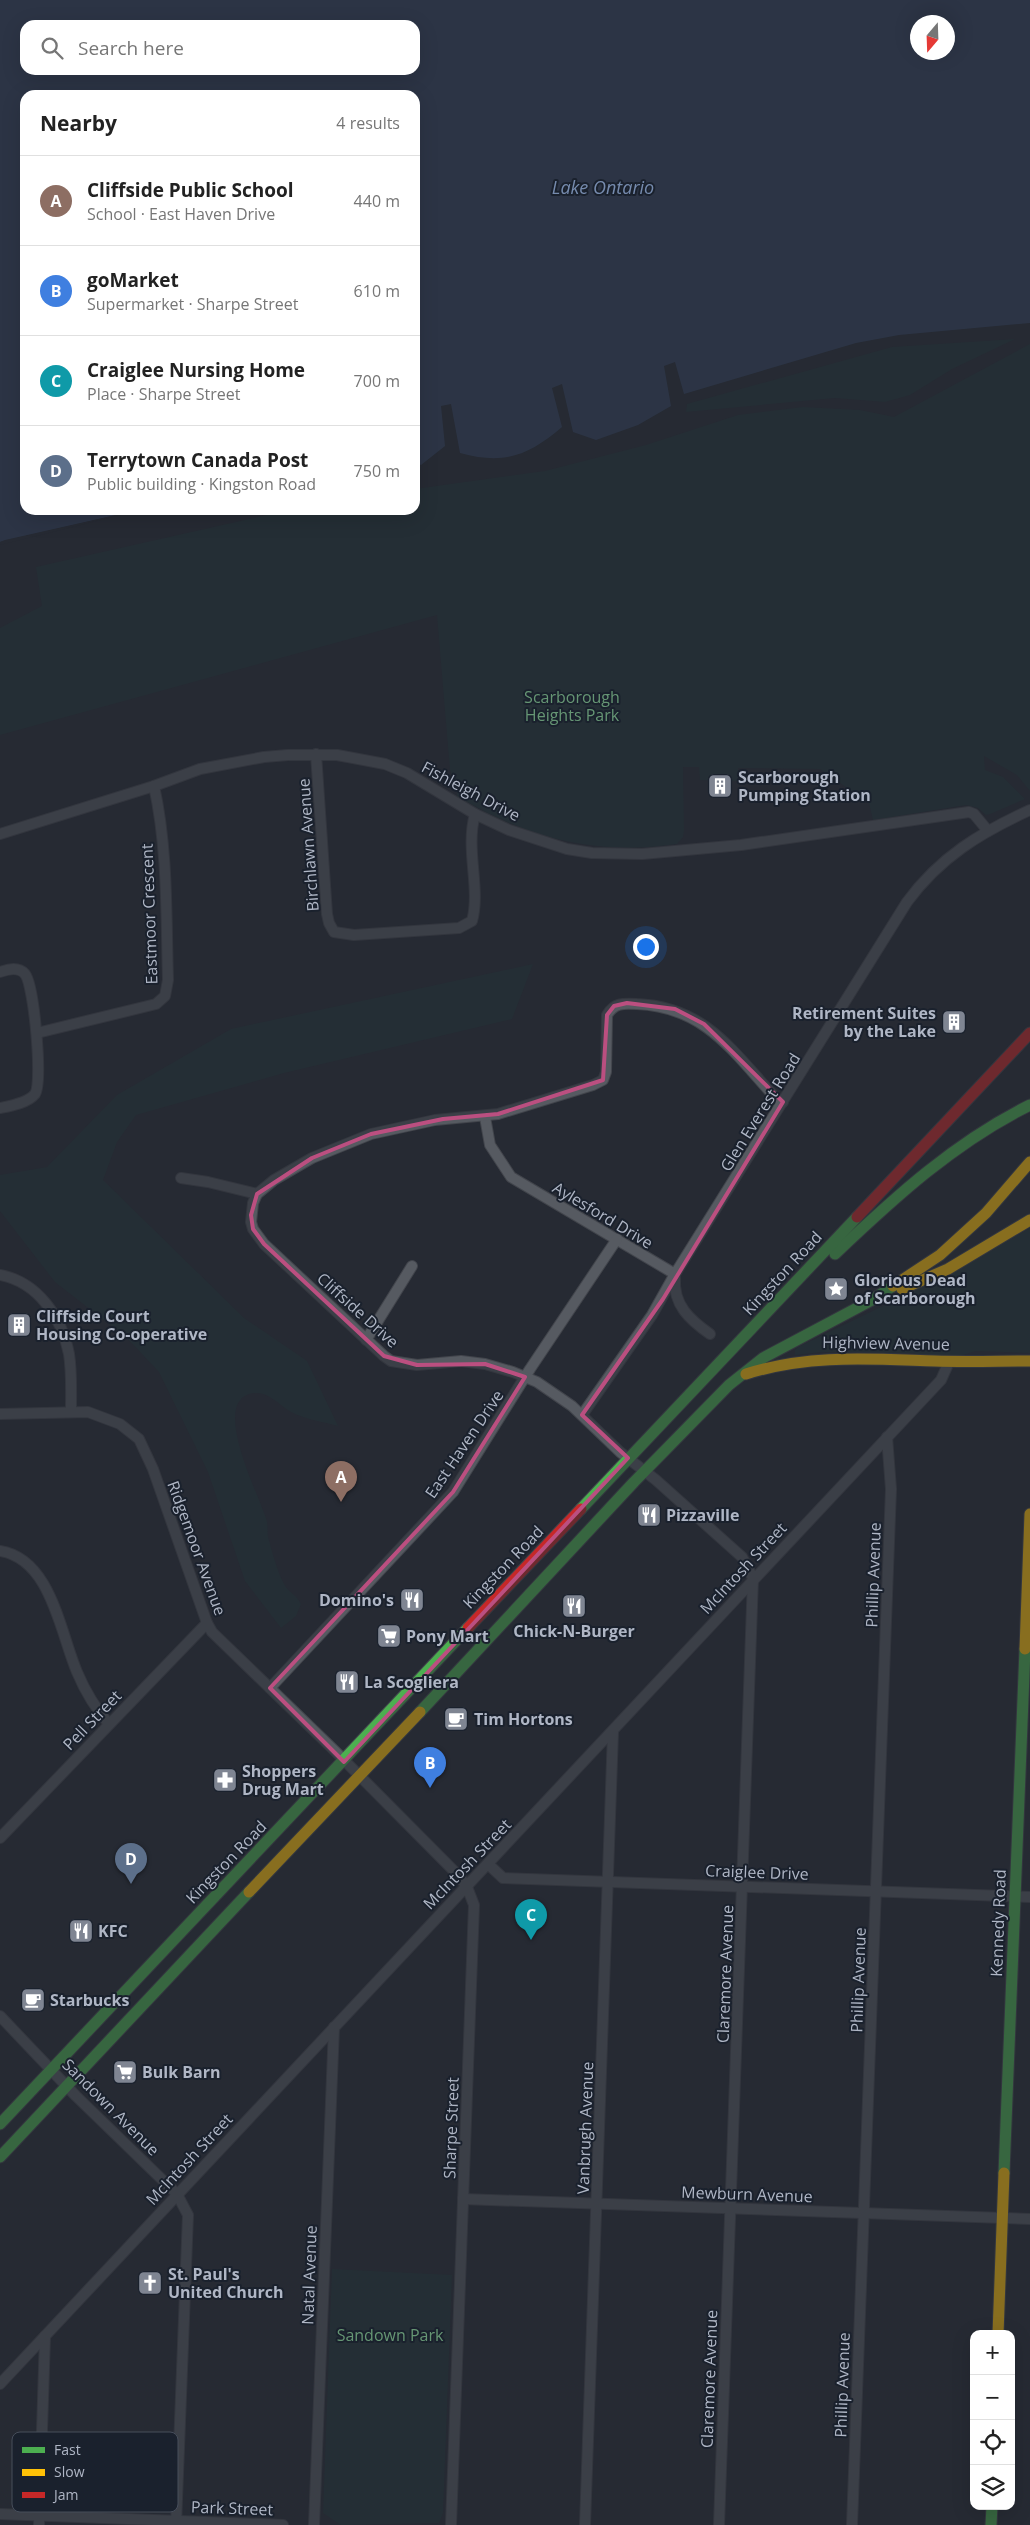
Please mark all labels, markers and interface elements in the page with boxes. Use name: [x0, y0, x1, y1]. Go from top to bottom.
north arrow: [910, 15, 955, 60]
search box: [20, 20, 420, 75]
icon: search: [38, 34, 66, 62]
text: Search here: [78, 35, 184, 61]
text: Nearby: [40, 109, 117, 137]
text: 4 results: [336, 112, 400, 134]
water label: Lake Ontario: [552, 175, 654, 199]
text: Cliffside Public School: [87, 177, 294, 203]
text: A: [50, 190, 62, 212]
text: 440 m: [354, 190, 400, 212]
text: School · East Haven Drive: [87, 203, 275, 225]
text: goMarket: [87, 267, 179, 293]
text: B: [51, 280, 61, 302]
text: 610 m: [354, 280, 400, 302]
text: Supermarket · Sharpe Street: [87, 293, 298, 315]
text: Craiglee Nursing Home: [87, 357, 305, 383]
text: C: [51, 370, 61, 392]
text: 700 m: [354, 370, 400, 392]
text: Place · Sharpe Street: [87, 383, 240, 405]
text: Terrytown Canada Post: [87, 447, 308, 473]
text: D: [50, 460, 62, 482]
text: 750 m: [354, 460, 400, 482]
text: Public building · Kingston Road: [87, 473, 316, 495]
park label: Scarborough Heights Park: [524, 686, 620, 726]
street label: Fishleigh Drive: [418, 756, 524, 826]
place label: Scarborough Pumping Station: [738, 766, 871, 806]
building icon: Scarborough Pumping Station: [707, 773, 733, 799]
street label: Birchlawn Avenue: [292, 778, 324, 912]
street label: Eastmoor Crescent: [136, 843, 162, 985]
your location: [633, 934, 659, 960]
place label: Retirement Suites by the Lake: [792, 1002, 936, 1042]
building icon: Retirement Suites by the Lake: [941, 1009, 967, 1035]
street label: Glen Everest Road: [715, 1049, 805, 1175]
street label: Aylesford Drive: [549, 1176, 657, 1254]
street label: Kingston Road: [737, 1226, 827, 1320]
street label: Cliffside Drive: [312, 1267, 404, 1353]
place label: Glorious Dead of Scarborough: [854, 1269, 976, 1309]
place icon: Glorious Dead of Scarborough: [823, 1276, 849, 1302]
place label: Cliffside Court Housing Co-operative: [36, 1305, 207, 1345]
building icon: Cliffside Court Housing Co-operative: [6, 1312, 32, 1338]
street label: Highview Avenue: [822, 1331, 950, 1355]
street label: East Haven Drive: [420, 1386, 508, 1502]
pin: A: [325, 1461, 357, 1502]
street label: Ridgemoor Avenue: [162, 1478, 232, 1618]
restaurant icon: Pizzaville: [636, 1502, 662, 1528]
place label: Pizzaville: [666, 1504, 739, 1526]
street label: McIntosh Street: [695, 1517, 791, 1619]
street label: Kingston Road: [458, 1521, 548, 1613]
street label: Phillip Avenue: [860, 1522, 886, 1628]
restaurant icon: Domino's: [399, 1587, 425, 1613]
place label: Domino's: [319, 1589, 394, 1611]
restaurant icon: Chick-N-Burger: [561, 1593, 587, 1619]
place label: Chick-N-Burger: [513, 1620, 635, 1642]
supermarket icon: Pony Mart: [376, 1623, 402, 1649]
place label: Pony Mart: [406, 1625, 489, 1647]
restaurant icon: La Scogliera: [334, 1669, 360, 1695]
place label: La Scogliera: [364, 1671, 459, 1693]
street label: Pell Street: [58, 1685, 126, 1755]
cafe icon: Tim Hortons: [443, 1706, 469, 1732]
place label: Tim Hortons: [474, 1708, 573, 1730]
pin: B: [414, 1747, 446, 1788]
place label: Shoppers Drug Mart: [242, 1760, 324, 1800]
pharmacy icon: Shoppers Drug Mart: [212, 1767, 238, 1793]
street label: McIntosh Street: [418, 1814, 516, 1914]
street label: Kingston Road: [181, 1816, 271, 1908]
pin: D: [115, 1843, 147, 1884]
street label: Craiglee Drive: [705, 1859, 809, 1885]
street label: Kennedy Road: [985, 1869, 1011, 1977]
pin: C: [515, 1899, 547, 1940]
street label: Claremore Avenue: [712, 1904, 738, 2044]
restaurant icon: KFC: [68, 1918, 94, 1944]
place label: KFC: [98, 1920, 128, 1942]
street label: Phillip Avenue: [845, 1927, 871, 2033]
cafe icon: Starbucks: [20, 1987, 46, 2013]
place label: Starbucks: [50, 1989, 129, 2011]
street label: Sandown Avenue: [58, 2054, 164, 2160]
supermarket icon: Bulk Barn: [112, 2059, 138, 2085]
place label: Bulk Barn: [142, 2061, 220, 2083]
street label: Vanbrugh Avenue: [572, 2061, 598, 2195]
street label: Sharpe Street: [438, 2077, 464, 2179]
street label: McIntosh Street: [141, 2108, 237, 2210]
street label: Mewburn Avenue: [681, 2181, 813, 2207]
street label: Natal Avenue: [296, 2225, 322, 2325]
place label: St. Paul's United Church: [168, 2263, 283, 2303]
church icon: St. Paul's United Church: [137, 2270, 163, 2296]
street label: Claremore Avenue: [696, 2309, 722, 2449]
park label: Sandown Park: [337, 2324, 444, 2346]
map controls: [970, 2330, 1015, 2510]
button: +: [970, 2330, 1015, 2375]
street label: Phillip Avenue: [829, 2332, 855, 2438]
button: −: [970, 2375, 1015, 2420]
button: locate: [970, 2420, 1015, 2465]
legend: [12, 2432, 178, 2512]
text: Fast: [54, 2440, 81, 2459]
text: Slow: [54, 2462, 85, 2481]
button: layers: [970, 2465, 1015, 2510]
text: Jam: [52, 2485, 79, 2504]
street label: Park Street: [190, 2496, 274, 2520]

